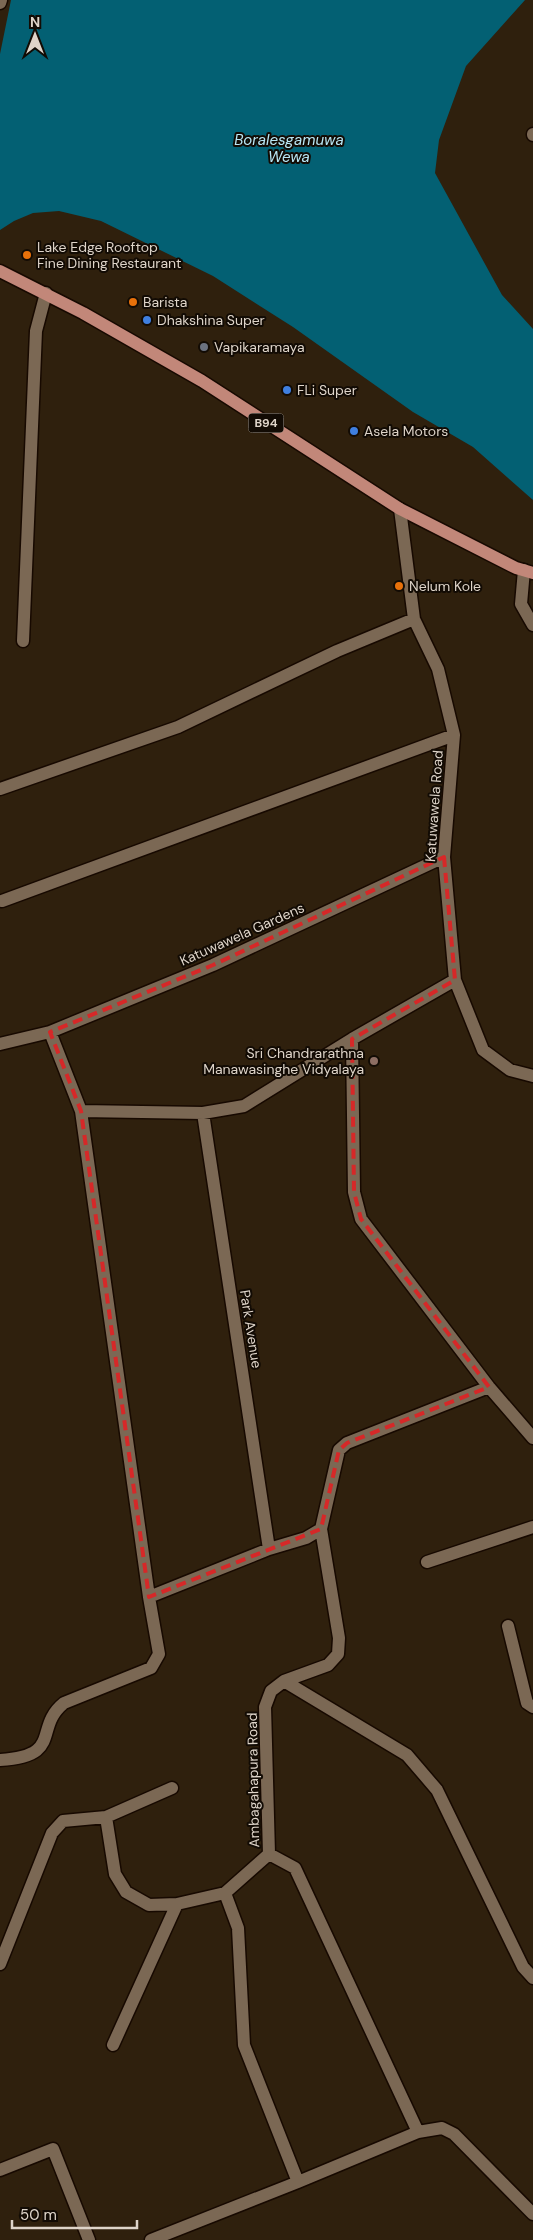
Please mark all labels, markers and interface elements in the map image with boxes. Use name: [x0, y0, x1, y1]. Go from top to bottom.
north arrow: [10, 10, 60, 60]
text: N: [30, 13, 40, 31]
water label: Boralesgamuwa Wewa: [234, 130, 344, 167]
place label: Lake Edge Rooftop Fine Dining Restaurant: [37, 238, 182, 272]
marker: Lake Edge Rooftop Fine Dining Restaurant: [21, 249, 33, 261]
place label: Barista: [143, 293, 187, 311]
marker: Barista: [127, 296, 139, 308]
place label: Dhakshina Super: [157, 311, 265, 329]
marker: Dhakshina Super: [141, 314, 153, 326]
place label: Vapikaramaya: [214, 338, 305, 356]
marker: Vapikaramaya: [198, 341, 210, 353]
place label: FLi Super: [297, 381, 357, 399]
marker: FLi Super: [281, 384, 293, 396]
road number: B94: [248, 413, 284, 432]
place label: Asela Motors: [364, 422, 448, 440]
marker: Asela Motors: [348, 425, 360, 437]
place label: Nelum Kole: [409, 577, 481, 595]
marker: Nelum Kole: [393, 580, 405, 592]
street label: Katuwawela Road: [421, 749, 447, 863]
street label: Katuwawela Gardens: [177, 898, 307, 970]
place label: Sri Chandrarathna Manawasinghe Vidyalaya: [203, 1044, 364, 1078]
marker: Sri Chandrarathna Manawasinghe Vidyalaya: [368, 1055, 380, 1067]
street label: Park Avenue: [236, 1289, 266, 1369]
street label: Ambagahapura Road: [243, 1712, 263, 1848]
scale bar: [12, 2198, 138, 2230]
text: 50 m: [20, 2205, 57, 2225]

